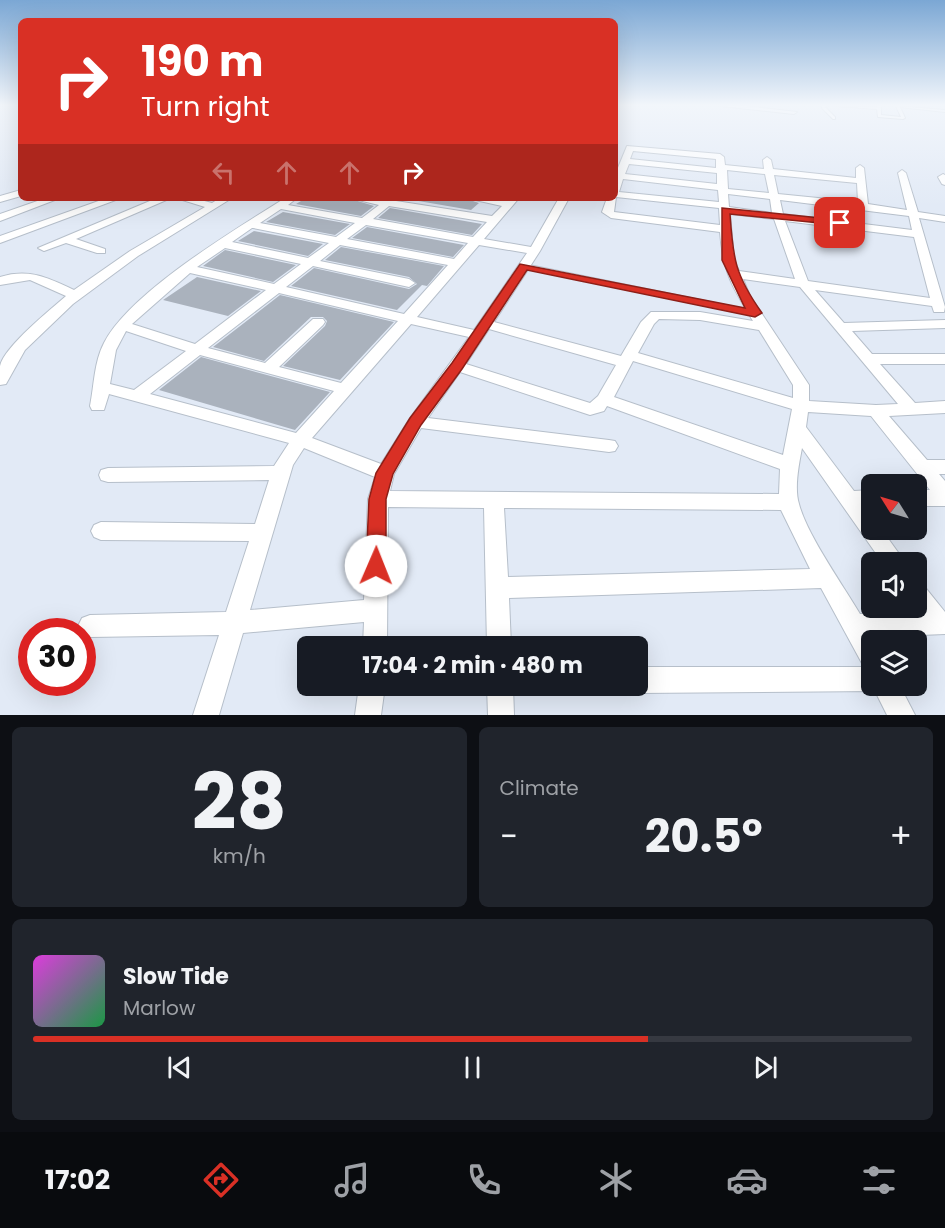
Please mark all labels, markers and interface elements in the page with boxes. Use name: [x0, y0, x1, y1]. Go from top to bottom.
text: 190 m: [141, 32, 263, 91]
icon: right: [42, 42, 120, 120]
text: Turn right: [141, 88, 270, 125]
icon: left: [207, 156, 240, 189]
icon: ahead: [270, 156, 303, 189]
icon: ahead: [333, 156, 366, 189]
icon: right: [396, 156, 429, 189]
pin: [814, 197, 865, 248]
icon: arrive: [823, 206, 856, 239]
north arrow: [861, 474, 927, 540]
map controls: [861, 474, 927, 696]
position arrow: [344, 534, 408, 598]
button: sound: [861, 552, 927, 618]
speed limit sign: 30: [18, 618, 96, 696]
button: layers: [861, 630, 927, 696]
text: 17:04 · 2 min · 480 m: [362, 650, 583, 681]
text: 28: [192, 747, 287, 856]
text: Climate: [500, 774, 579, 802]
text: 20.5°: [645, 805, 762, 868]
text: −: [500, 813, 518, 860]
text: +: [889, 813, 912, 860]
text: km/h: [213, 842, 266, 870]
text: Slow Tide: [123, 961, 229, 992]
text: Marlow: [123, 994, 195, 1022]
icon: previous: [163, 1051, 196, 1084]
icon: pause: [456, 1051, 489, 1084]
icon: next: [749, 1051, 782, 1084]
icon: directions: [200, 1159, 242, 1201]
icon: music: [331, 1159, 373, 1201]
icon: phone: [463, 1159, 505, 1201]
icon: climate: [595, 1159, 637, 1201]
icon: car: [726, 1159, 768, 1201]
icon: filters: [858, 1159, 900, 1201]
text: 17:02: [45, 1161, 110, 1198]

